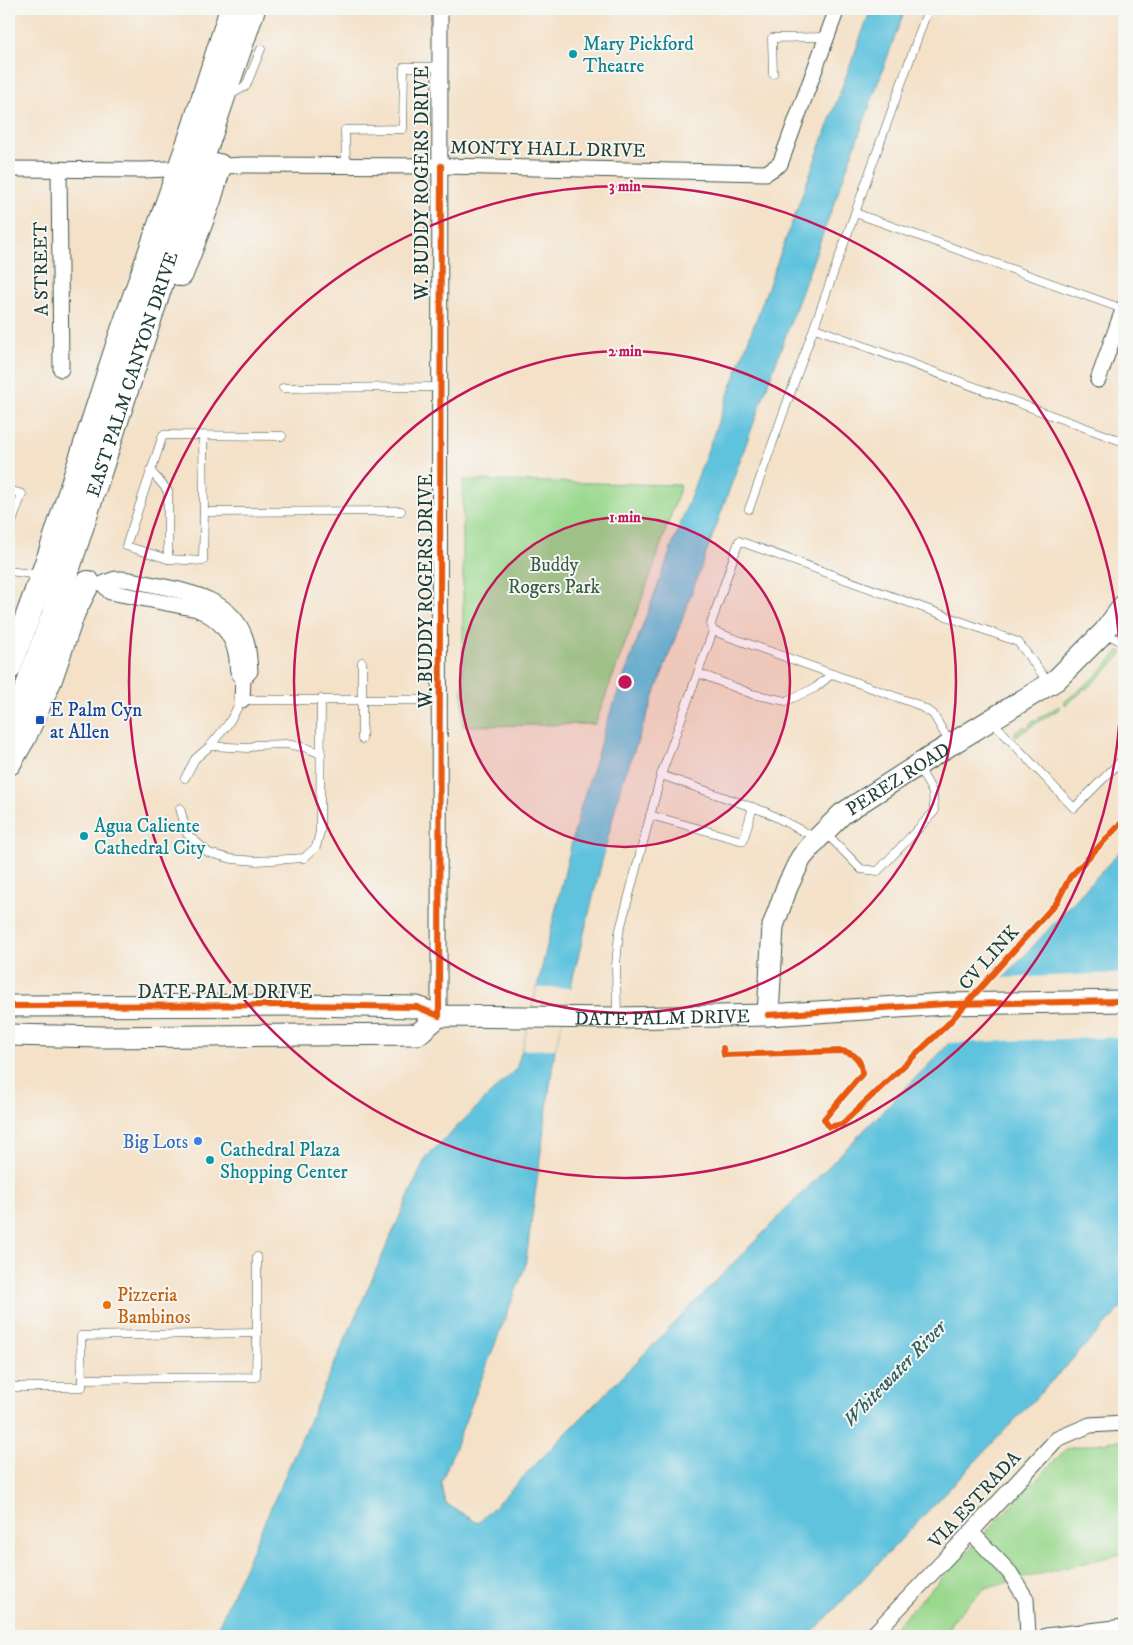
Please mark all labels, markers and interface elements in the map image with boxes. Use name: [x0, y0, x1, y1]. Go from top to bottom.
place label: Mary Pickford Theatre: [583, 33, 694, 78]
marker: Mary Pickford Theatre: [567, 48, 579, 60]
street label: W. BUDDY ROGERS DRIVE: [411, 66, 434, 301]
street label: MONTY HALL DRIVE: [450, 136, 646, 163]
text: 3 min: [609, 177, 641, 196]
street label: A STREET: [29, 221, 54, 316]
street label: EAST PALM CANYON DRIVE: [82, 249, 184, 500]
text: 2 min: [608, 342, 642, 361]
street label: W. BUDDY ROGERS DRIVE: [415, 474, 438, 709]
text: 1 min: [609, 508, 641, 527]
park label: Buddy Rogers Park: [508, 554, 601, 599]
centre of rings: [616, 673, 634, 691]
place label: E Palm Cyn at Allen: [50, 699, 142, 744]
marker: E Palm Cyn at Allen: [34, 714, 46, 726]
street label: PEREZ ROAD: [842, 738, 954, 821]
place label: Agua Caliente Cathedral City: [94, 815, 206, 860]
marker: Agua Caliente Cathedral City: [78, 830, 90, 842]
street label: CV LINK: [954, 920, 1025, 995]
street label: DATE PALM DRIVE: [137, 981, 313, 1004]
street label: DATE PALM DRIVE: [574, 1005, 750, 1031]
place label: Big Lots: [122, 1131, 188, 1154]
marker: Big Lots: [192, 1135, 204, 1147]
place label: Cathedral Plaza Shopping Center: [220, 1139, 348, 1184]
marker: Cathedral Plaza Shopping Center: [204, 1154, 216, 1166]
place label: Pizzeria Bambinos: [117, 1284, 191, 1329]
marker: Pizzeria Bambinos: [101, 1299, 113, 1311]
water label: Whitewater River: [838, 1314, 953, 1433]
street label: VIA ESTRADA: [924, 1446, 1027, 1554]

